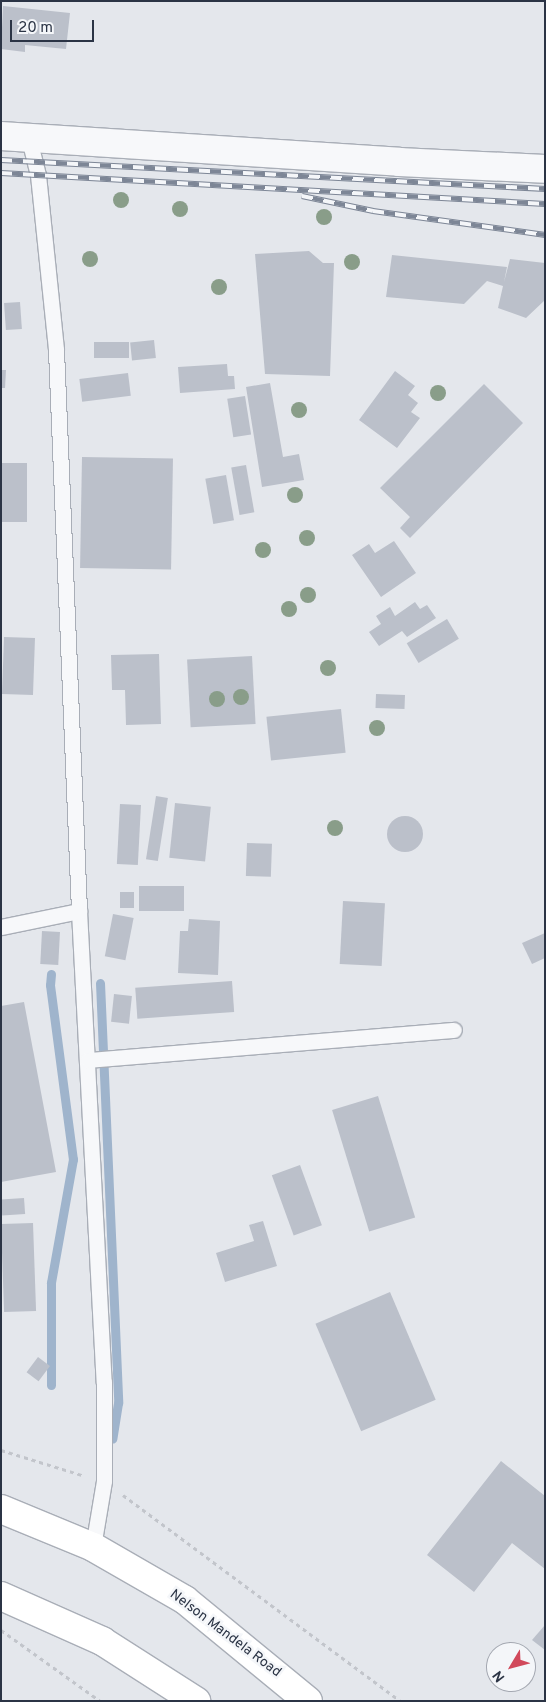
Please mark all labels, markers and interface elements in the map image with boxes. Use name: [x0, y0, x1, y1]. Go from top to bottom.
scale bar: [12, 10, 96, 42]
text: 20 m: [18, 19, 53, 38]
street label: Nelson Mandela Road: [166, 1587, 284, 1681]
north arrow: [486, 1642, 536, 1692]
text: N: [490, 1667, 509, 1685]

